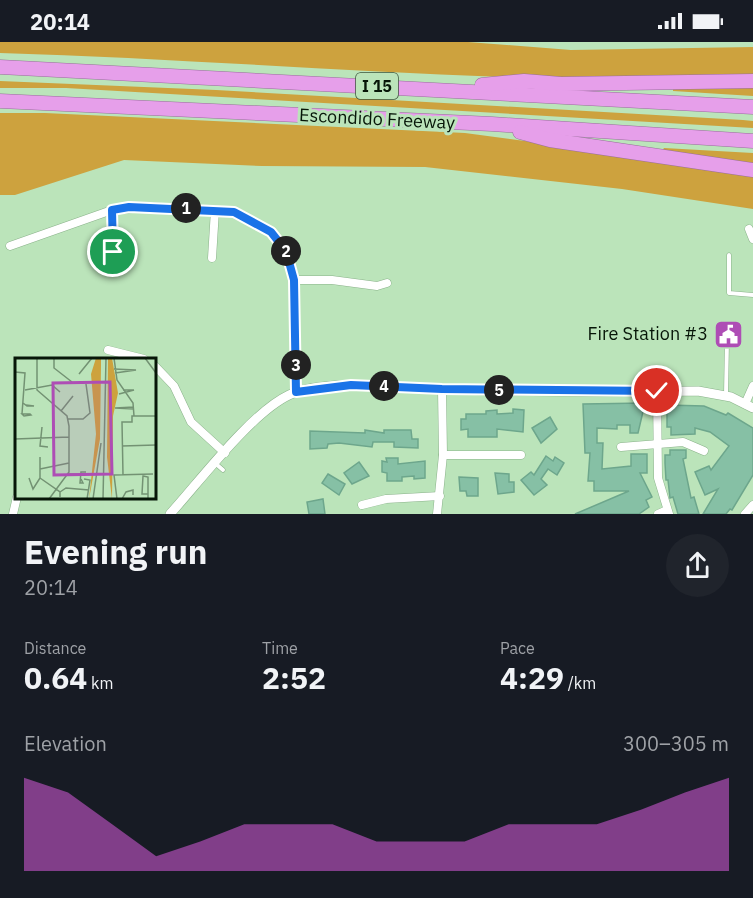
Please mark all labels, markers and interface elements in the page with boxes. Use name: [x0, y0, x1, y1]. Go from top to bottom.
text: 20:14: [30, 7, 90, 36]
road number: I 15: [356, 73, 398, 99]
street label: Escondido Freeway: [298, 103, 456, 134]
pin: 1: [171, 193, 201, 223]
text: 1: [181, 198, 191, 218]
pin: [87, 226, 138, 277]
icon: arrive: [96, 235, 129, 268]
pin: 2: [271, 236, 301, 266]
text: 2: [281, 241, 291, 261]
public building icon: Fire Station #3: [713, 318, 745, 350]
place label: Fire Station #3: [587, 322, 708, 345]
pin: 3: [281, 350, 311, 380]
text: 3: [291, 355, 301, 375]
inset map: [15, 358, 156, 499]
pin: [631, 365, 682, 416]
pin: 4: [369, 371, 399, 401]
icon: check: [640, 374, 673, 407]
pin: 5: [484, 375, 514, 405]
text: 4: [379, 376, 389, 396]
text: 5: [494, 380, 504, 400]
text: Evening run: [24, 530, 208, 573]
button: share: [666, 534, 729, 597]
text: 20:14: [24, 574, 78, 601]
text: Distance: [24, 638, 86, 658]
text: Time: [262, 638, 298, 658]
text: Pace: [500, 638, 535, 658]
text: 0.64: [24, 658, 87, 697]
text: 2:52: [262, 658, 326, 697]
text: 4:29: [500, 658, 564, 697]
text: km: [87, 673, 114, 693]
text: /km: [564, 673, 596, 693]
text: Elevation: [24, 730, 107, 757]
text: 300–305 m: [623, 730, 729, 757]

